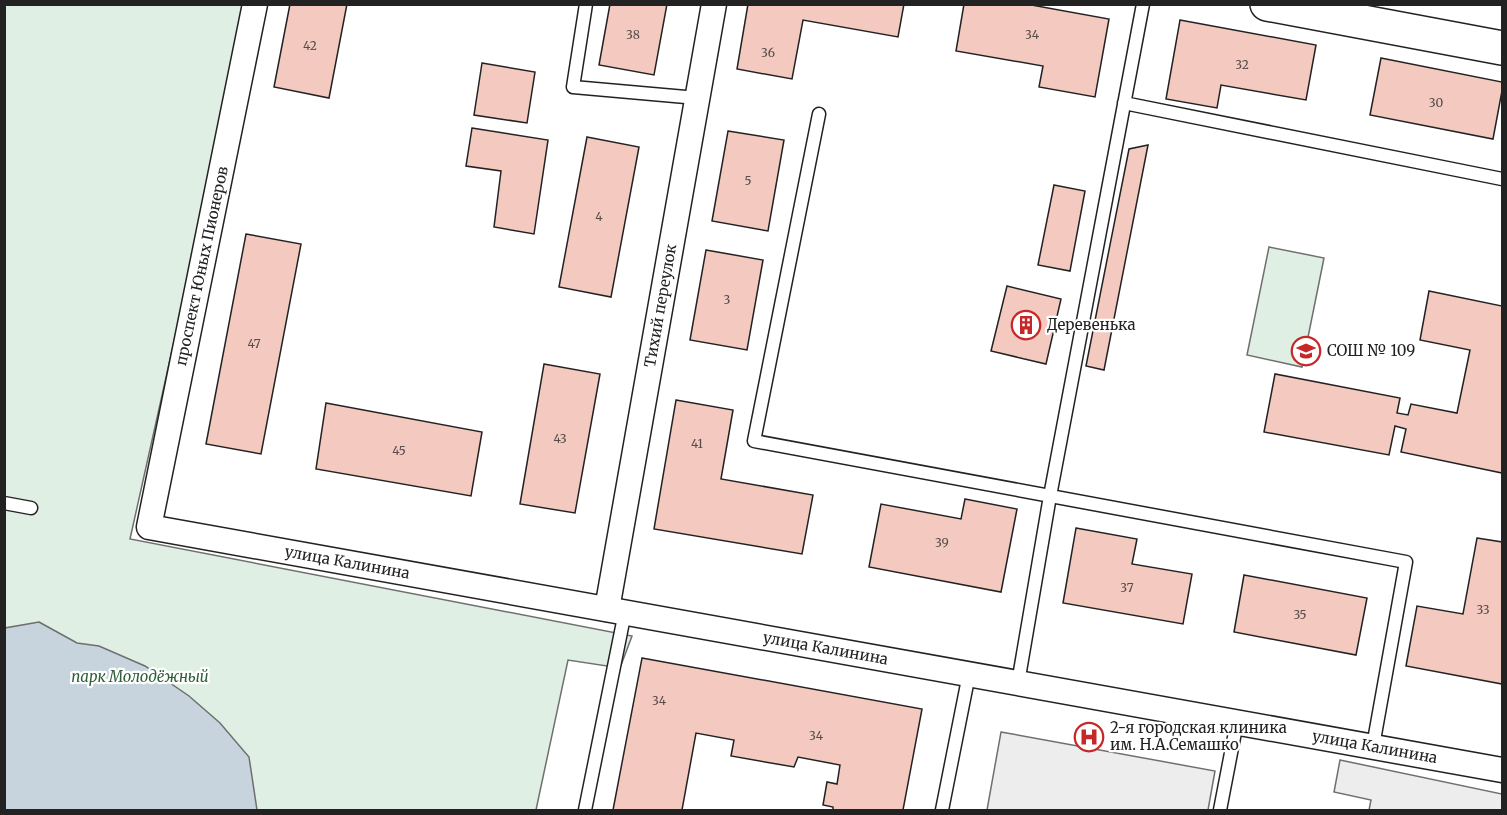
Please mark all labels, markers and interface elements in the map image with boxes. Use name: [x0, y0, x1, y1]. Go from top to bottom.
house number: 38: [626, 27, 640, 42]
house number: 34: [1025, 27, 1040, 42]
house number: 42: [303, 38, 317, 53]
house number: 36: [761, 45, 775, 60]
house number: 32: [1235, 57, 1249, 72]
house number: 30: [1429, 95, 1443, 110]
street label: проспект Юных Пионеров: [171, 164, 232, 367]
house number: 5: [744, 173, 752, 188]
house number: 4: [595, 209, 603, 224]
street label: Тихий переулок: [640, 242, 680, 369]
house number: 3: [724, 292, 731, 307]
building icon: Деревенька: [1010, 309, 1042, 341]
place label: Деревенька: [1047, 315, 1135, 334]
school or university icon: СОШ № 109: [1290, 335, 1322, 367]
house number: 47: [247, 336, 261, 351]
place label: СОШ № 109: [1327, 341, 1415, 360]
house number: 43: [553, 431, 567, 446]
house number: 41: [691, 436, 704, 451]
house number: 45: [392, 443, 406, 458]
house number: 39: [935, 535, 949, 550]
street label: улица Калинина: [283, 542, 411, 583]
house number: 37: [1120, 580, 1134, 595]
house number: 33: [1476, 602, 1490, 617]
house number: 35: [1293, 607, 1307, 622]
street label: улица Калинина: [762, 627, 890, 669]
park label: парк Молодёжный: [71, 667, 209, 686]
house number: 34: [652, 693, 667, 708]
place label: 2-я городская клиника им. Н.А.Семашко: [1110, 718, 1287, 754]
hospital icon: 2-я городская клиника им. Н.А.Семашко: [1073, 721, 1105, 753]
street label: улица Калинина: [1311, 726, 1439, 767]
house number: 34: [809, 728, 824, 743]

